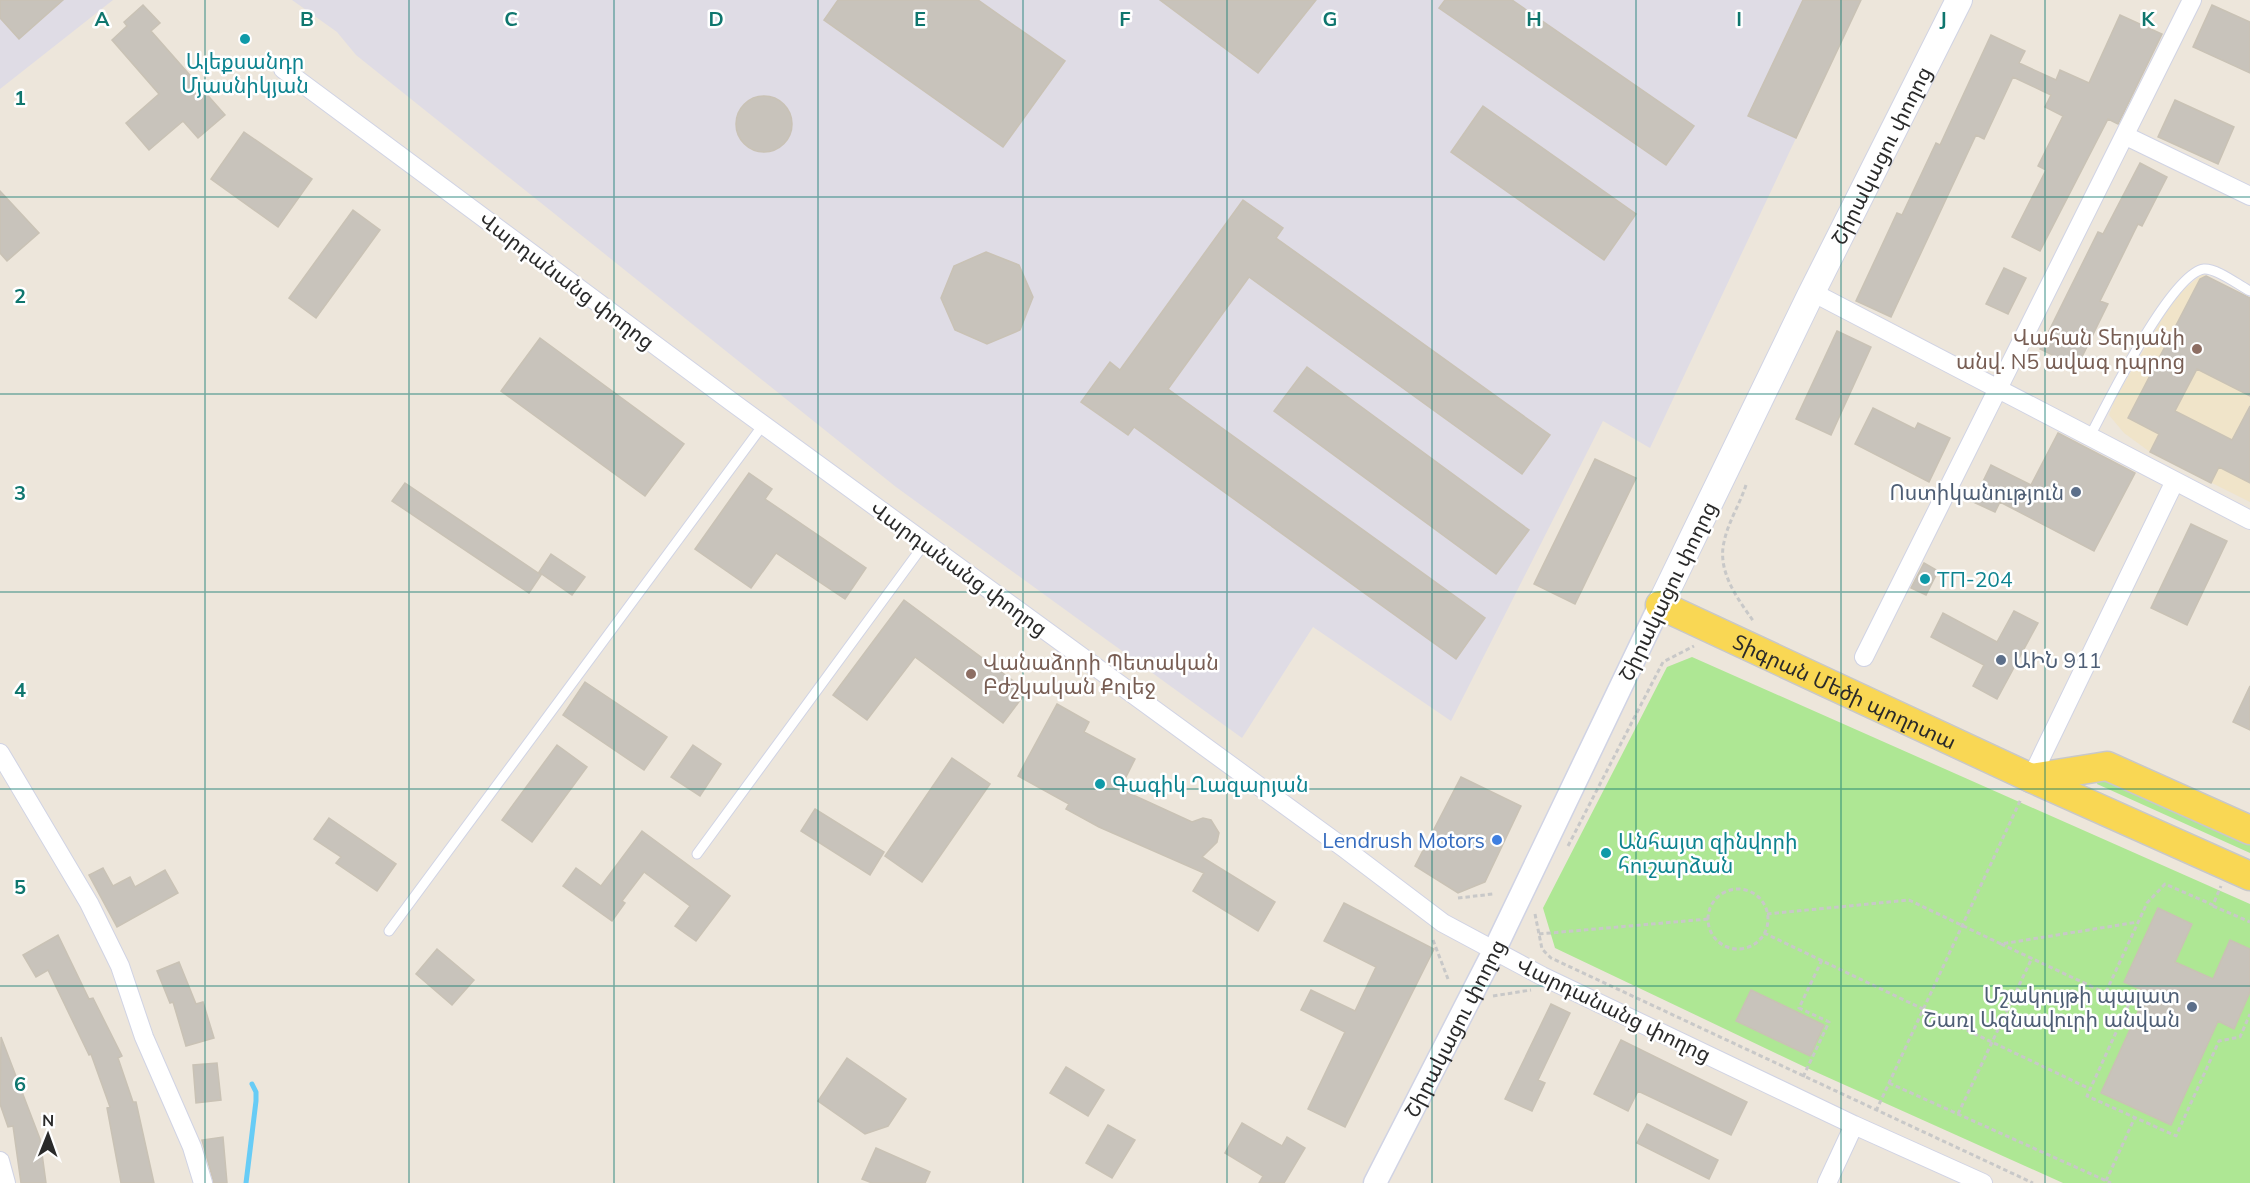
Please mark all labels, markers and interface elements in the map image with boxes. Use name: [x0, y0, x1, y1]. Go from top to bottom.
text: A: [95, 6, 110, 31]
text: B: [300, 6, 314, 31]
text: C: [504, 6, 518, 31]
text: D: [708, 6, 724, 31]
text: E: [914, 6, 926, 31]
text: F: [1119, 6, 1131, 31]
text: G: [1323, 6, 1337, 31]
text: H: [1526, 6, 1542, 31]
text: I: [1736, 6, 1742, 31]
text: J: [1939, 6, 1947, 31]
text: K: [2141, 6, 2155, 31]
marker: Ալեքսանդր Մյասնիկյան: [238, 32, 252, 46]
place label: Ալեքսանդր Մյասնիկյան: [181, 48, 309, 98]
street label: Շիրակացու փողոց: [1825, 62, 1937, 249]
text: 1: [14, 85, 26, 110]
street label: Վարդանանց փողոց: [474, 206, 660, 354]
text: 2: [14, 283, 26, 308]
place label: Վահան Տերյանի անվ. N5 ավագ դպրոց: [1956, 324, 2185, 374]
marker: Վահան Տերյանի անվ. N5 ավագ դպրոց: [2190, 342, 2204, 356]
place label: Ոստիկանություն: [1890, 479, 2064, 505]
text: 3: [14, 480, 26, 505]
marker: Ոստիկանություն: [2069, 485, 2083, 499]
street label: Վարդանանց փողոց: [865, 495, 1053, 641]
street label: Շիրակացու փողոց: [1612, 497, 1722, 685]
place label: ТП-204: [1937, 566, 2013, 592]
marker: ТП-204: [1918, 572, 1932, 586]
street label: Տիգրան Մեծի պողոտա: [1729, 628, 1961, 754]
place label: ԱԻՆ 911: [2013, 647, 2101, 673]
place label: Վանաձորի Պետական Բժշկական Քոլեջ: [983, 649, 1219, 699]
marker: ԱԻՆ 911: [1994, 653, 2008, 667]
marker: Վանաձորի Պետական Բժշկական Քոլեջ: [964, 667, 978, 681]
text: 4: [14, 677, 26, 702]
place label: Գագիկ Ղազարյան: [1112, 771, 1309, 797]
marker: Գագիկ Ղազարյան: [1093, 777, 1107, 791]
place label: Lendrush Motors: [1322, 827, 1485, 853]
place label: Անհայտ զինվորի հուշարձան: [1618, 828, 1798, 878]
marker: Lendrush Motors: [1490, 833, 1504, 847]
marker: Անհայտ զինվորի հուշարձան: [1599, 846, 1613, 860]
text: 5: [14, 874, 26, 899]
street label: Շիրակացու փողոց: [1398, 935, 1511, 1122]
street label: Վարդանանց փողոց: [1513, 951, 1715, 1067]
place label: Մշակույթի պալատ Շառլ Ազնավուրի անվան: [1923, 982, 2180, 1032]
marker: Մշակույթի պալատ Շառլ Ազնավուրի անվան: [2185, 1000, 2199, 1014]
text: 6: [14, 1071, 26, 1096]
north arrow: [18, 1105, 78, 1165]
text: N: [42, 1110, 54, 1130]

